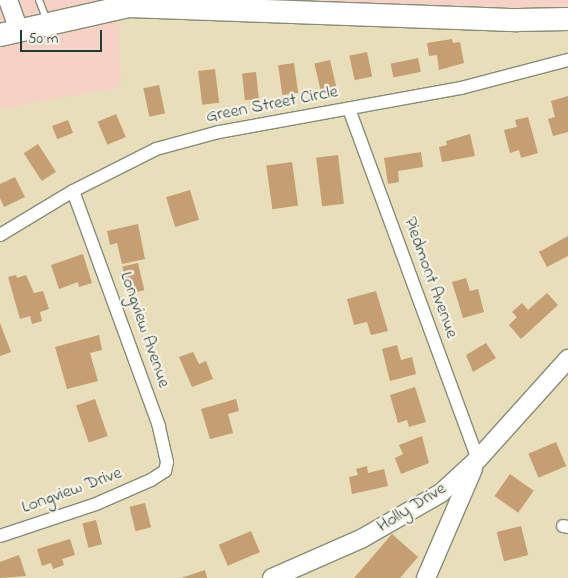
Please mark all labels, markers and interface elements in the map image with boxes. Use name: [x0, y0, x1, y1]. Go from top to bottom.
scale bar: [22, 20, 105, 52]
text: 50 m: [28, 28, 58, 50]
street label: Green Street Circle: [204, 82, 340, 128]
street label: Piedmont Avenue: [398, 214, 462, 342]
street label: Longview Avenue: [114, 269, 174, 391]
street label: Longview Drive: [19, 463, 125, 519]
street label: Holly Drive: [373, 478, 451, 538]

